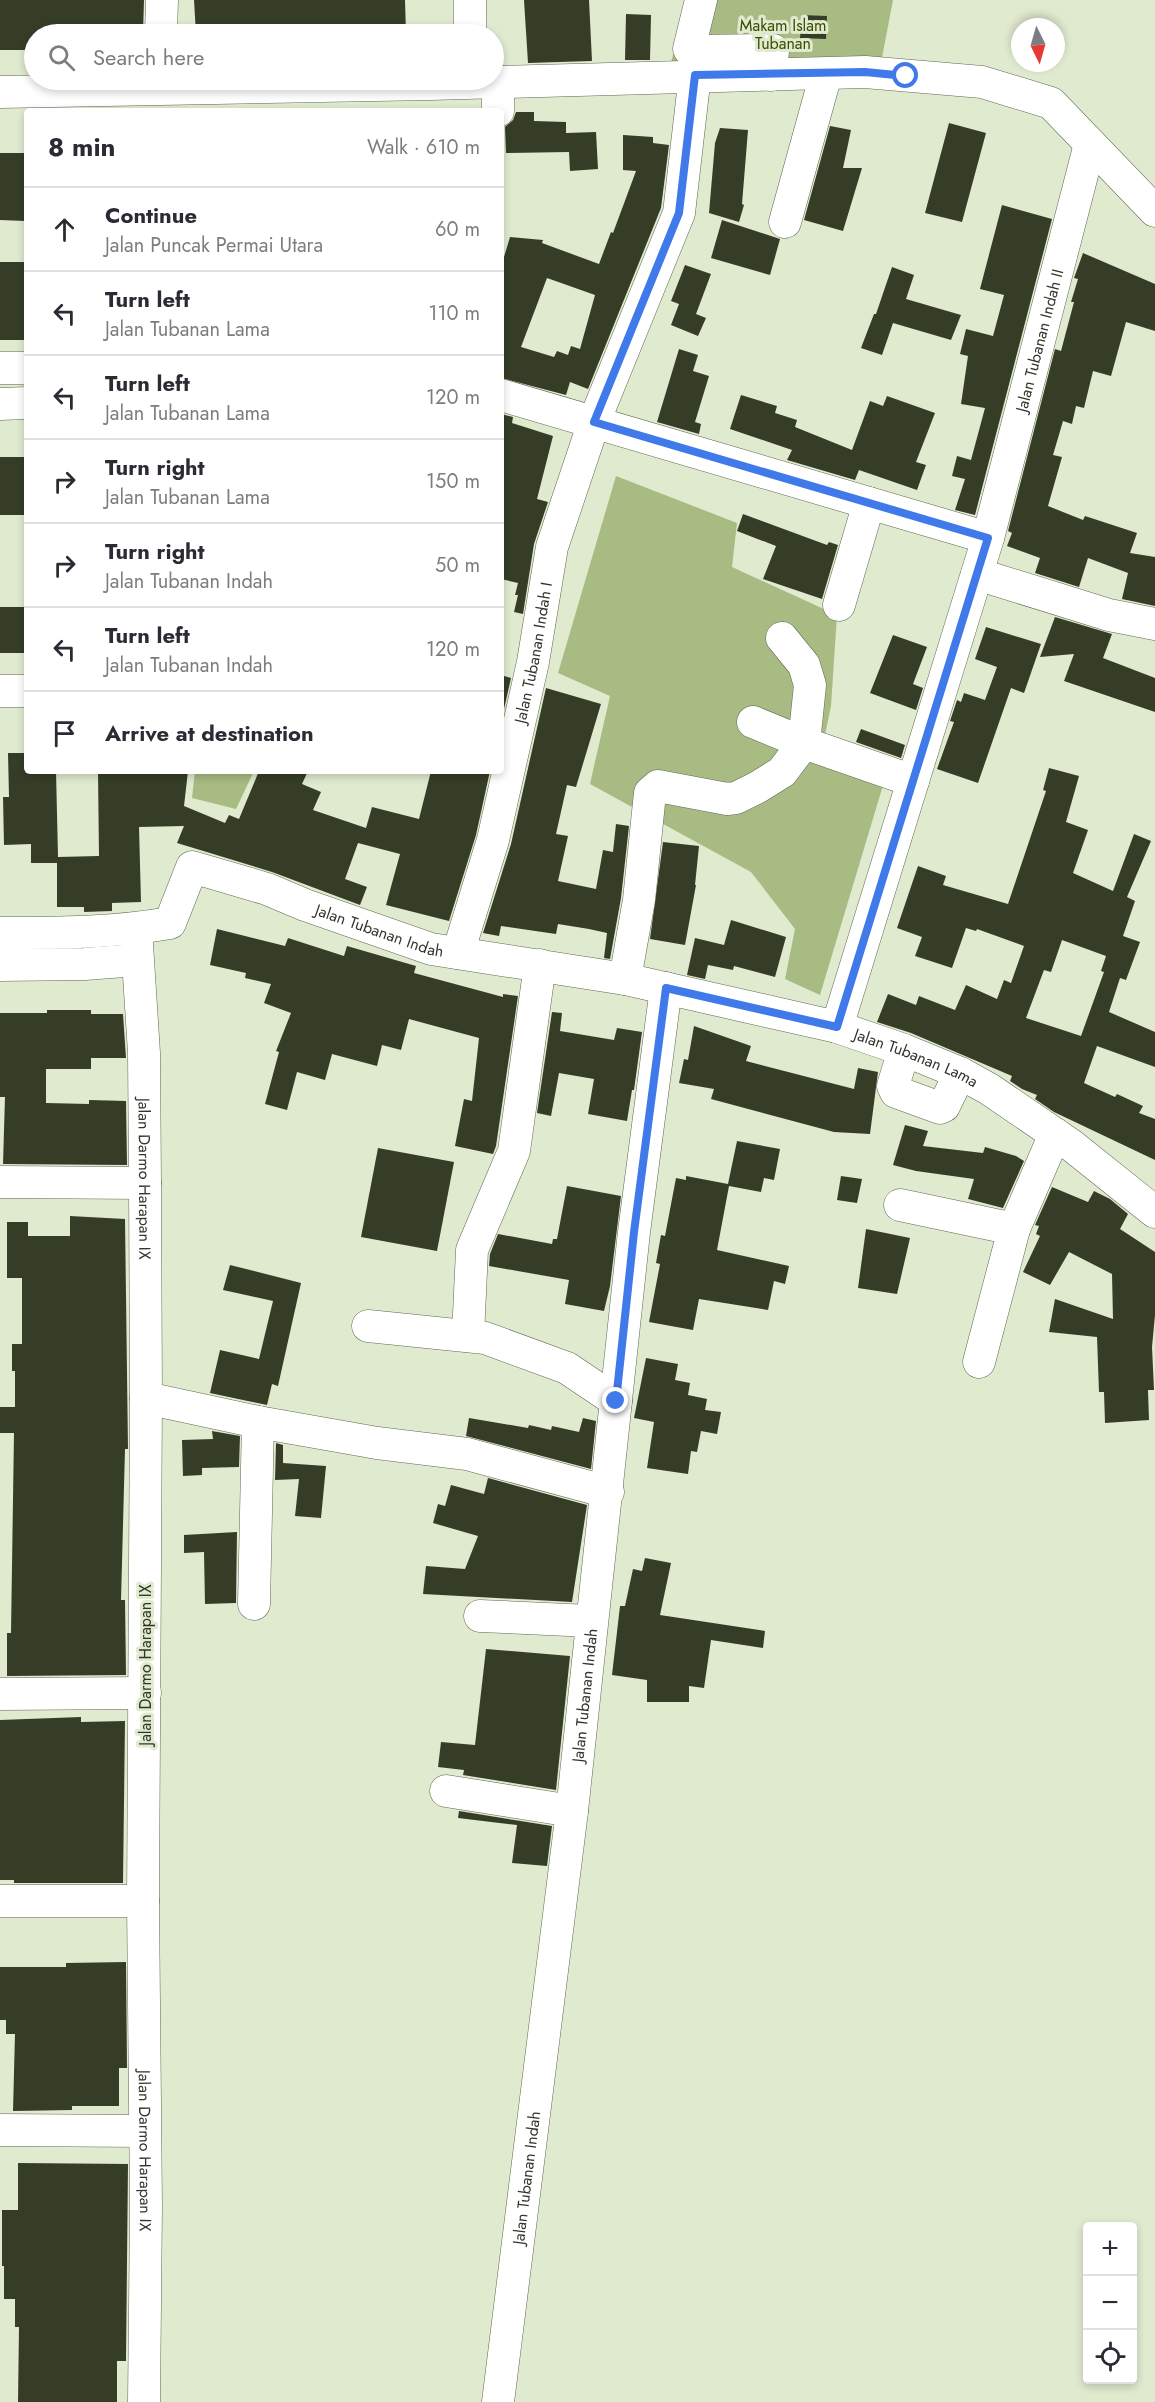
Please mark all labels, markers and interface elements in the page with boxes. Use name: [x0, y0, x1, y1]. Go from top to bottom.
park label: Makam Islam Tubanan: [740, 14, 826, 55]
north arrow: [1011, 18, 1065, 72]
search box: [24, 24, 504, 90]
icon: search: [45, 41, 78, 74]
text: Search here: [93, 41, 204, 73]
route start: [892, 62, 918, 88]
text: 8 min: [48, 128, 116, 166]
text: Walk · 610 m: [367, 133, 480, 162]
text: Continue: [105, 199, 197, 231]
icon: ahead: [48, 213, 81, 246]
text: 60 m: [435, 215, 480, 244]
text: Jalan Puncak Permai Utara: [105, 231, 323, 260]
street label: Jalan Tubanan Indah II: [1010, 266, 1069, 416]
text: Turn left: [105, 283, 190, 315]
icon: left: [48, 297, 81, 330]
text: 110 m: [428, 299, 480, 328]
text: Jalan Tubanan Lama: [105, 315, 270, 344]
text: Turn left: [105, 367, 190, 399]
icon: left: [48, 381, 81, 414]
text: 120 m: [426, 383, 480, 412]
text: Jalan Tubanan Lama: [105, 399, 270, 428]
text: Turn right: [105, 451, 205, 483]
icon: right: [48, 465, 81, 498]
text: 150 m: [426, 467, 480, 496]
text: Jalan Tubanan Lama: [105, 483, 270, 512]
text: Turn right: [105, 535, 205, 567]
icon: right: [48, 549, 81, 582]
text: 50 m: [435, 551, 480, 580]
text: Jalan Tubanan Indah: [105, 567, 273, 596]
street label: Jalan Tubanan Indah I: [508, 580, 558, 727]
text: Turn left: [105, 619, 190, 651]
icon: left: [48, 633, 81, 666]
text: 120 m: [426, 635, 480, 664]
text: Jalan Tubanan Indah: [105, 651, 273, 680]
icon: arrive: [48, 717, 81, 750]
text: Arrive at destination: [105, 717, 314, 749]
street label: Jalan Tubanan Indah: [310, 898, 445, 963]
street label: Jalan Tubanan Lama: [849, 1022, 982, 1093]
street label: Jalan Darmo Harapan IX: [132, 1096, 156, 1260]
route end: [602, 1387, 628, 1413]
street label: Jalan Darmo Harapan IX: [134, 1584, 157, 1748]
street label: Jalan Tubanan Indah: [566, 1627, 603, 1765]
street label: Jalan Darmo Harapan IX: [133, 2068, 157, 2232]
street label: Jalan Tubanan Indah: [507, 2110, 546, 2248]
map controls: [1083, 2222, 1137, 2384]
button: +: [1083, 2222, 1137, 2276]
button: −: [1083, 2276, 1137, 2330]
button: locate: [1083, 2330, 1137, 2384]

